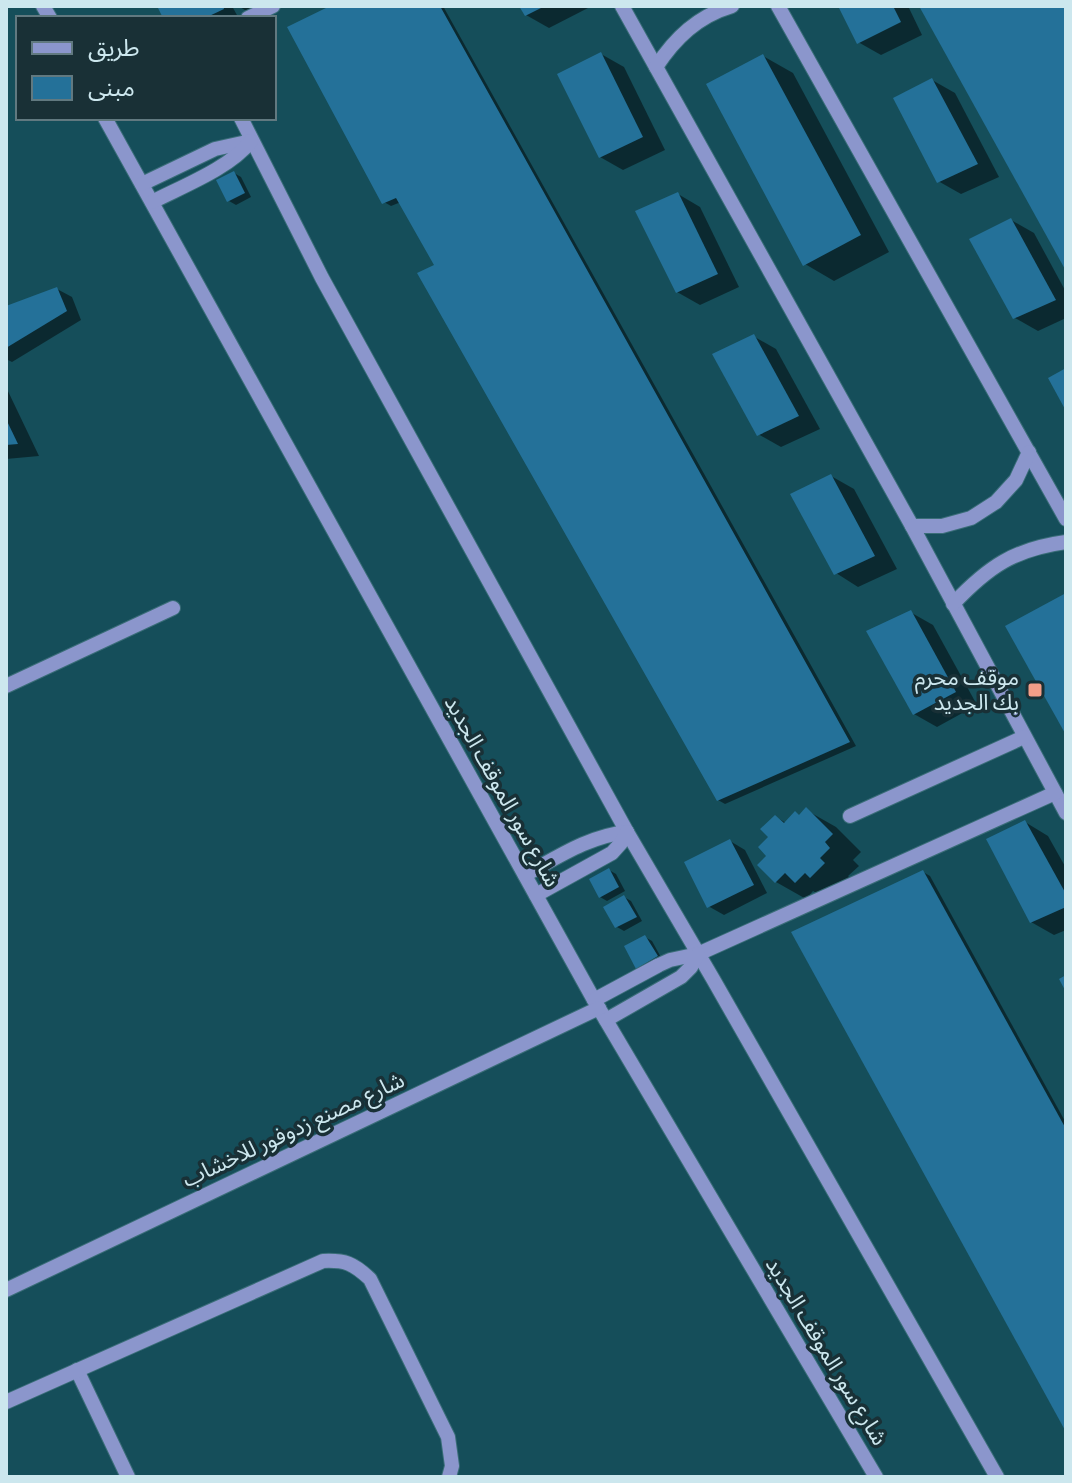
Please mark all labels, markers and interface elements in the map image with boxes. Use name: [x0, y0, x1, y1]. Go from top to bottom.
legend: [16, 16, 276, 120]
text: طريق: [88, 32, 140, 63]
text: مبنى: [88, 72, 135, 101]
place label: موقف محرم بك الجديد: [915, 663, 1019, 715]
marker: موقف محرم بك الجديد: [1026, 681, 1044, 699]
street label: شارع سور الموقف الجديد: [436, 691, 567, 893]
street label: شارع مصنع زدوفور للاخشاب: [177, 1065, 410, 1196]
street label: شارع سور الموقف الجديد: [757, 1252, 894, 1452]

